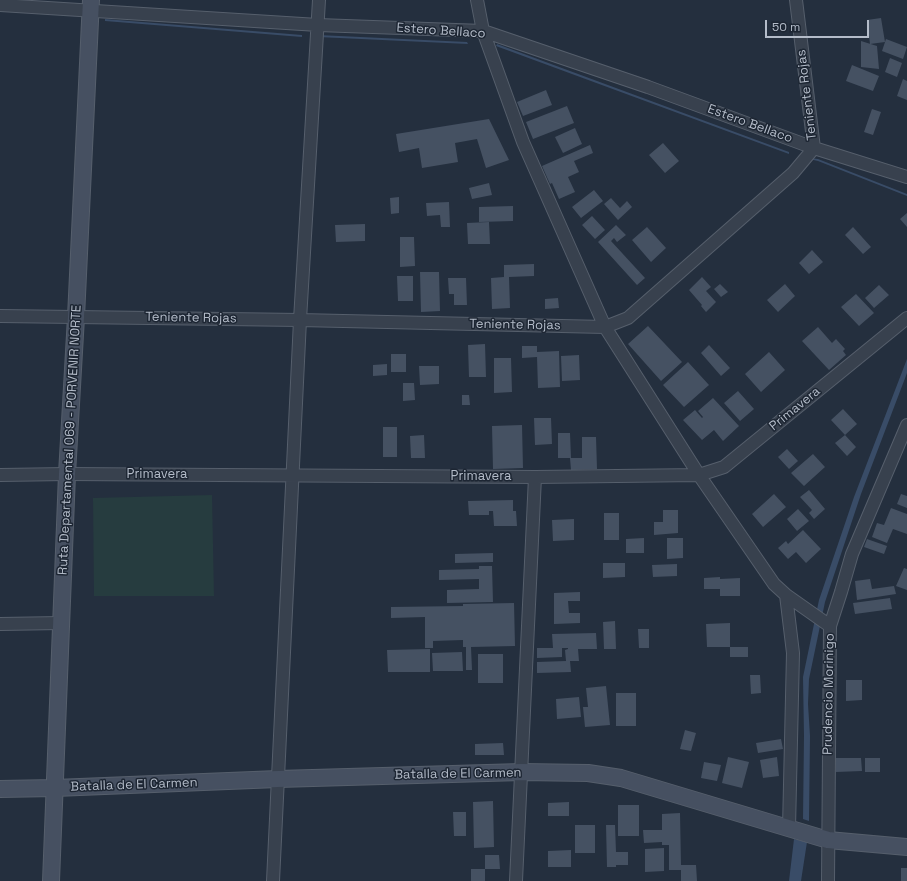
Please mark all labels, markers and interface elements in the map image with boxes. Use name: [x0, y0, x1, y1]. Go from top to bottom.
scale bar: [767, 12, 871, 38]
text: 50 m: [772, 19, 800, 35]
street label: Estero Bellaco: [396, 20, 486, 42]
street label: Teniente Rojas: [794, 49, 820, 141]
street label: Estero Bellaco: [705, 101, 795, 147]
street label: Ruta Departamental 069 - PORVENIR NORTE: [55, 305, 85, 575]
street label: Teniente Rojas: [145, 309, 237, 327]
street label: Teniente Rojas: [469, 316, 561, 334]
street label: Primavera: [766, 384, 824, 434]
street label: Primavera: [127, 466, 187, 482]
street label: Primavera: [451, 468, 511, 484]
street label: Prudencio Morinigo: [820, 633, 838, 755]
street label: Batalla de El Carmen: [394, 765, 522, 783]
street label: Batalla de El Carmen: [70, 775, 198, 795]

